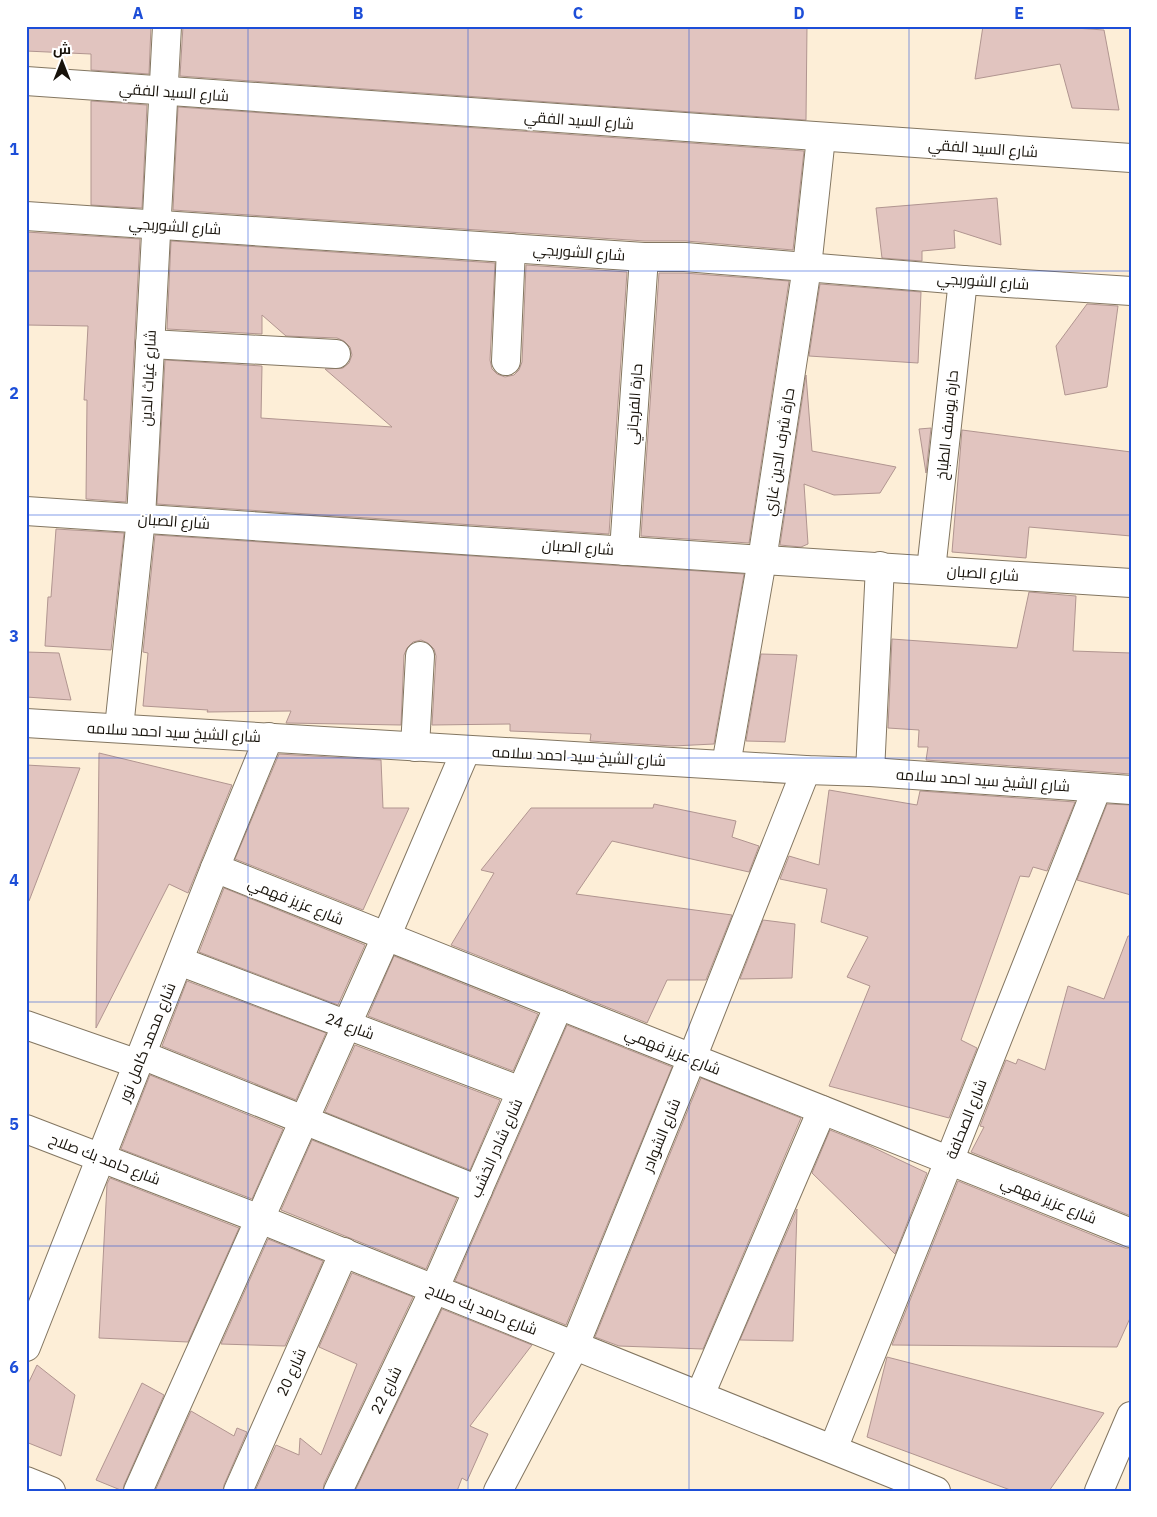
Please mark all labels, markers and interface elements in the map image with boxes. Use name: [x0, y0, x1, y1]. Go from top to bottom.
text: A: [133, 3, 144, 23]
text: B: [353, 3, 364, 23]
text: C: [573, 3, 583, 23]
text: D: [793, 3, 805, 23]
text: E: [1014, 3, 1024, 23]
north arrow: [38, 38, 88, 88]
text: ش: [53, 40, 71, 58]
street label: شارع السيد الفقي: [118, 79, 230, 108]
street label: شارع السيد الفقي: [523, 107, 635, 136]
street label: شارع السيد الفقي: [927, 135, 1039, 164]
text: 1: [9, 139, 19, 159]
street label: شارع الشوربجي: [128, 213, 222, 242]
street label: شارع الشوربجي: [532, 239, 626, 268]
street label: شارع الشوربجي: [936, 268, 1030, 297]
street label: شارع غياث الدين: [136, 329, 162, 427]
street label: حارة الفرجاني: [622, 363, 649, 445]
street label: حارة يوسف الطباخ: [932, 369, 964, 481]
text: 2: [9, 383, 19, 403]
street label: حارة شرف الدين غازي: [759, 387, 801, 518]
street label: شارع الصبان: [137, 509, 211, 535]
street label: شارع الصبان: [541, 535, 615, 561]
street label: شارع الصبان: [946, 561, 1020, 587]
text: 3: [9, 626, 19, 646]
street label: شارع الشيخ سيد احمد سلامه: [86, 718, 261, 748]
street label: شارع الشيخ سيد احمد سلامه: [491, 742, 666, 772]
street label: شارع الشيخ سيد احمد سلامه: [895, 764, 1071, 798]
text: 4: [9, 870, 19, 890]
street label: شارع عزيز فهمي: [244, 873, 347, 932]
street label: شارع محمد كامل نور: [114, 980, 181, 1106]
street label: شارع 24: [322, 1008, 377, 1045]
street label: شارع عزيز فهمي: [621, 1023, 724, 1082]
street label: شارع الصحافة: [941, 1076, 993, 1163]
street label: شارع شادر الخشب: [466, 1095, 528, 1201]
street label: شارع الشوادر: [637, 1095, 686, 1176]
text: 5: [9, 1114, 19, 1134]
street label: شارع حامد بك صلاح: [46, 1129, 163, 1191]
street label: شارع عزيز فهمي: [997, 1172, 1100, 1231]
street label: شارع حامد بك صلاح: [423, 1279, 540, 1341]
street label: شارع 20: [272, 1345, 312, 1400]
text: 6: [9, 1357, 19, 1377]
street label: شارع 22: [366, 1363, 407, 1418]

